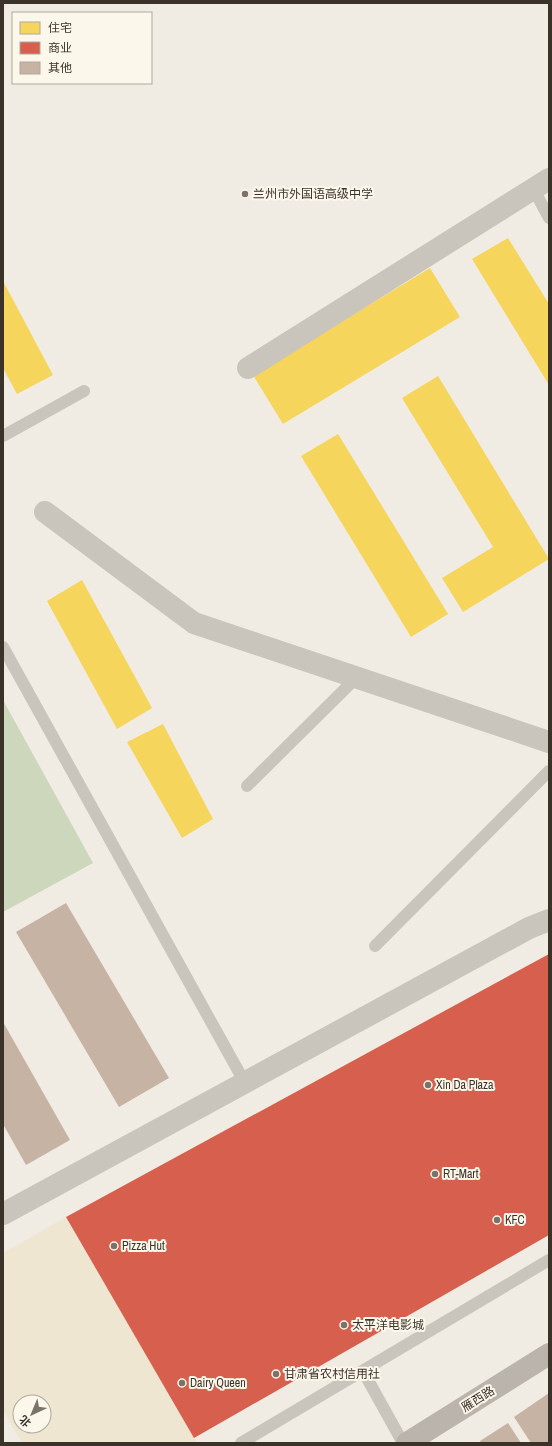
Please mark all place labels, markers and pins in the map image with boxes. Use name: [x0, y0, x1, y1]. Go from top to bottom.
place label: 兰州市外国语高级中学: [253, 186, 373, 202]
marker: 兰州市外国语高级中学: [240, 189, 250, 199]
place label: Xin Da Plaza: [436, 1077, 494, 1093]
marker: Xin Da Plaza: [423, 1080, 433, 1090]
place label: RT-Mart: [443, 1166, 479, 1182]
marker: RT-Mart: [430, 1169, 440, 1179]
place label: KFC: [505, 1212, 525, 1228]
marker: KFC: [492, 1215, 502, 1225]
place label: Pizza Hut: [122, 1238, 165, 1254]
marker: Pizza Hut: [109, 1241, 119, 1251]
place label: 太平洋电影城: [352, 1317, 424, 1333]
marker: 太平洋电影城: [339, 1320, 349, 1330]
place label: 甘肃省农村信用社: [284, 1366, 380, 1382]
marker: 甘肃省农村信用社: [271, 1369, 281, 1379]
place label: Dairy Queen: [190, 1375, 246, 1391]
marker: Dairy Queen: [177, 1378, 187, 1388]

